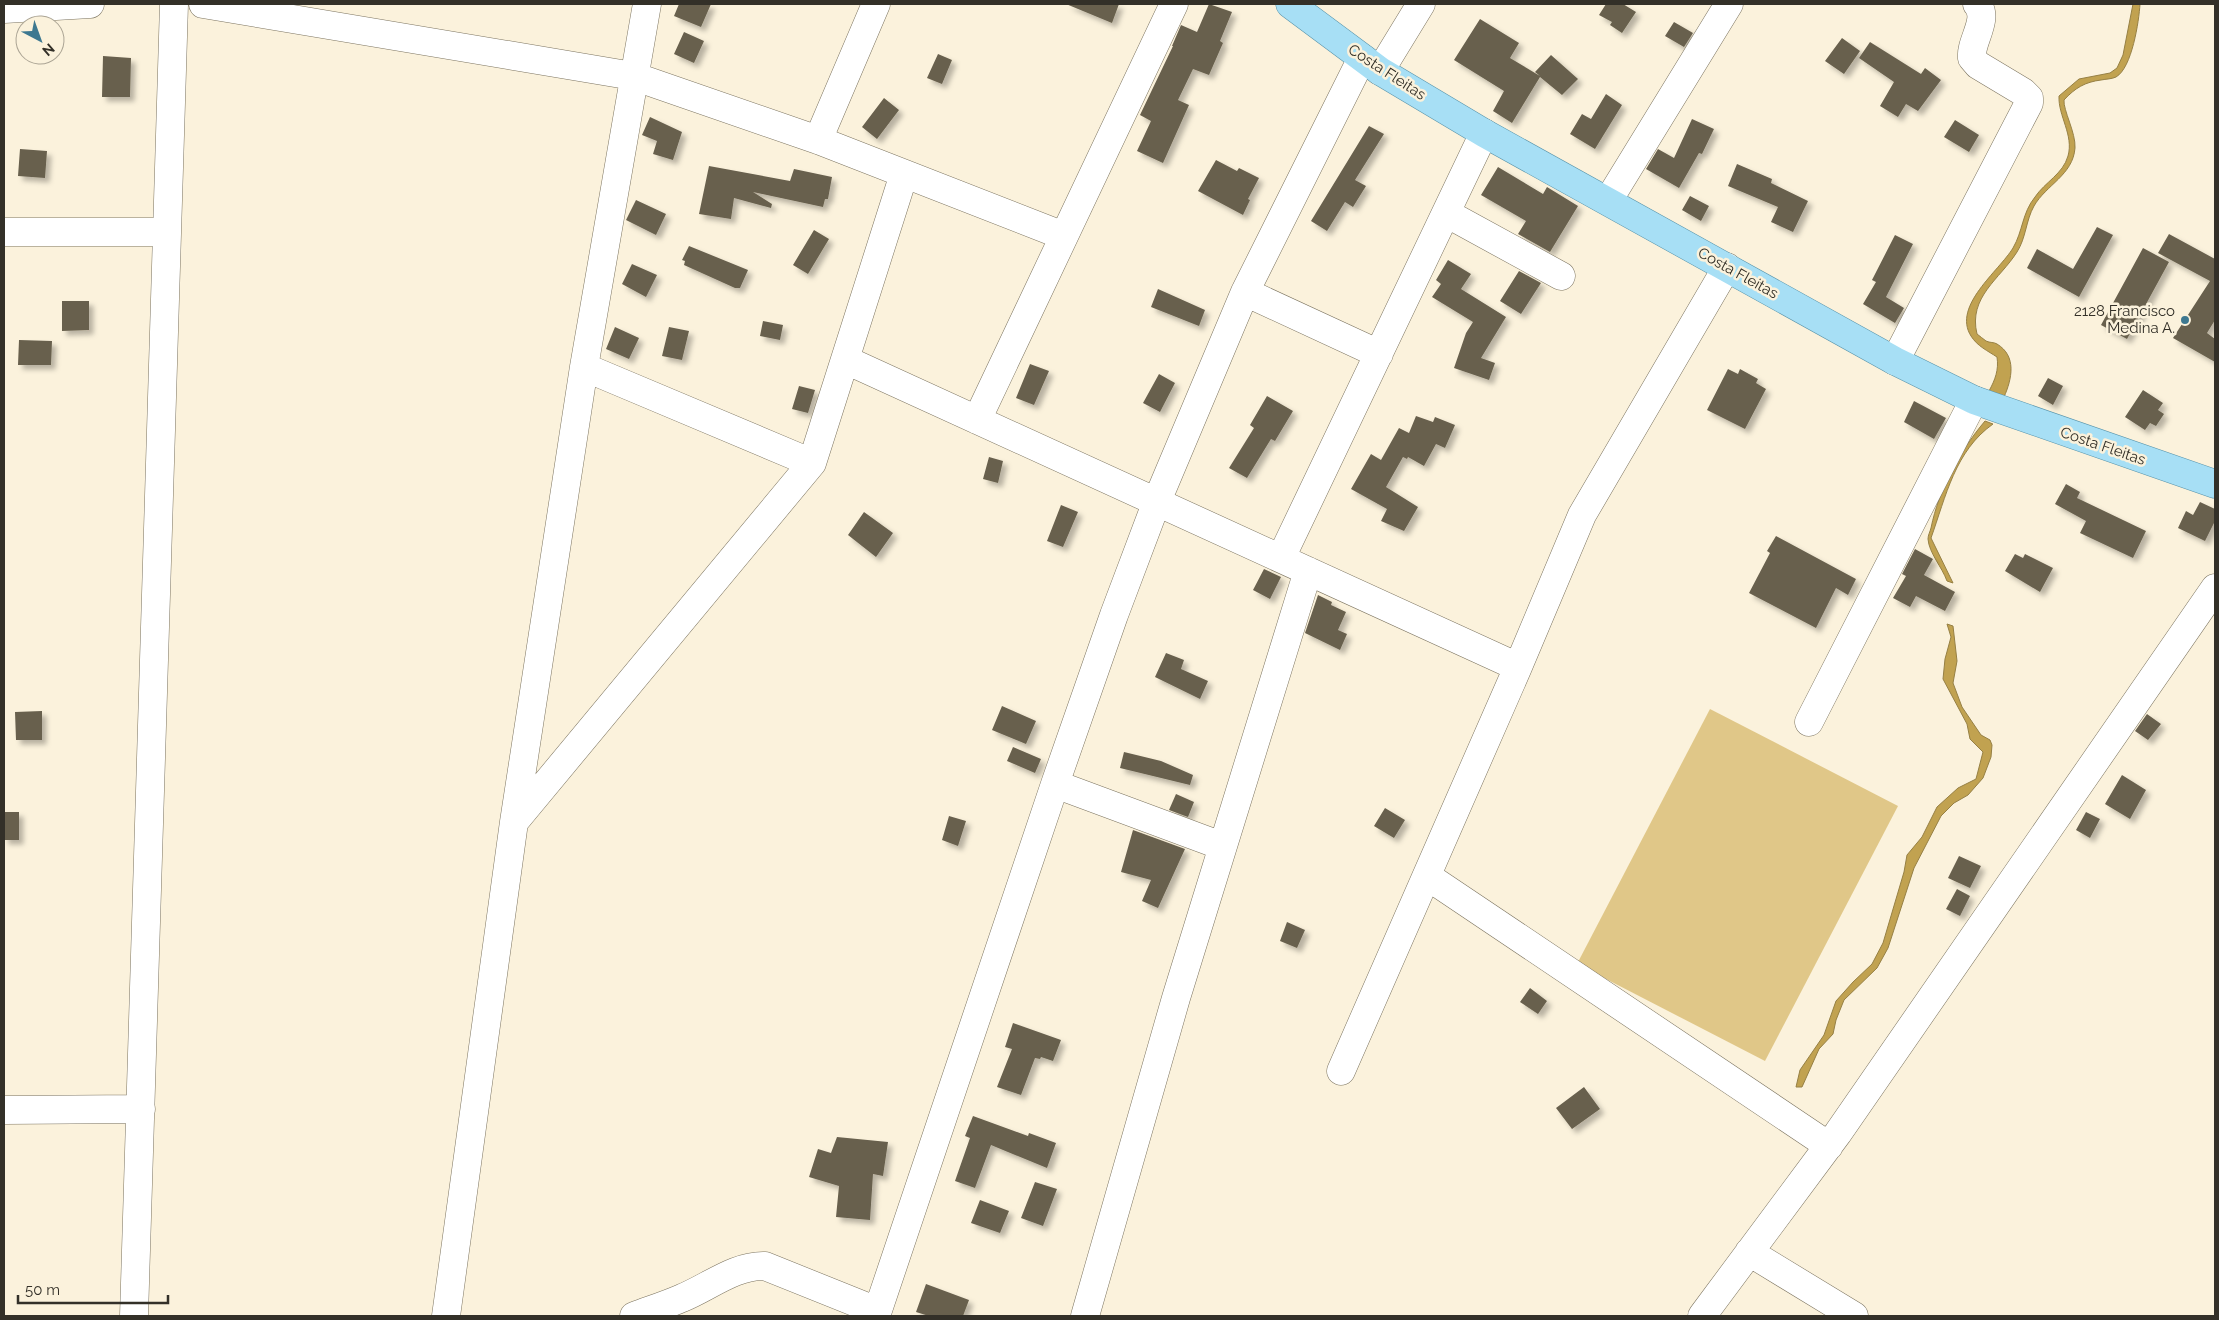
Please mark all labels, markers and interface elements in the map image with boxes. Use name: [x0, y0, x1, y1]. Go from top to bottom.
north arrow: [15, 15, 65, 65]
text: N: [39, 40, 58, 59]
street label: Costa Fleitas: [1345, 40, 1429, 104]
street label: Costa Fleitas: [1695, 244, 1781, 302]
place label: 2128 Francisco Medina A.: [2074, 302, 2175, 337]
marker: 2128 Francisco Medina A.: [2179, 314, 2191, 326]
street label: Costa Fleitas: [2058, 423, 2148, 469]
scale bar: [18, 1272, 168, 1304]
text: 50 m: [25, 1281, 60, 1299]

